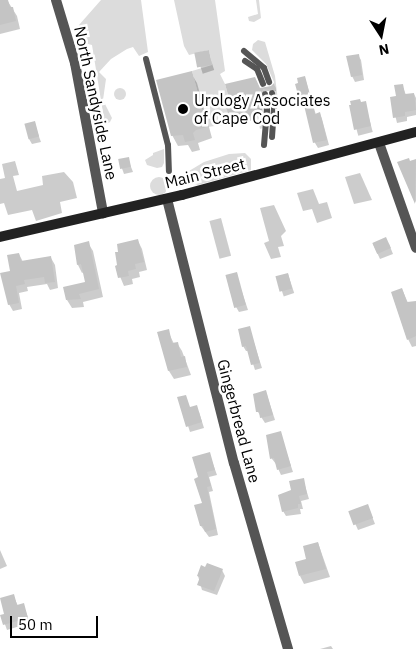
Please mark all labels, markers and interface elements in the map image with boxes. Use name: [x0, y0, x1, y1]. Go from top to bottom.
north arrow: [356, 10, 406, 60]
street label: North Sandyside Lane: [70, 24, 122, 182]
text: N: [377, 40, 391, 60]
place label: Urology Associates of Cape Cod: [194, 90, 331, 128]
marker: Urology Associates of Cape Cod: [176, 102, 190, 116]
street label: Main Street: [163, 154, 247, 192]
street label: Gingerbread Lane: [213, 357, 265, 485]
scale bar: [12, 606, 100, 638]
text: 50 m: [18, 615, 53, 634]

